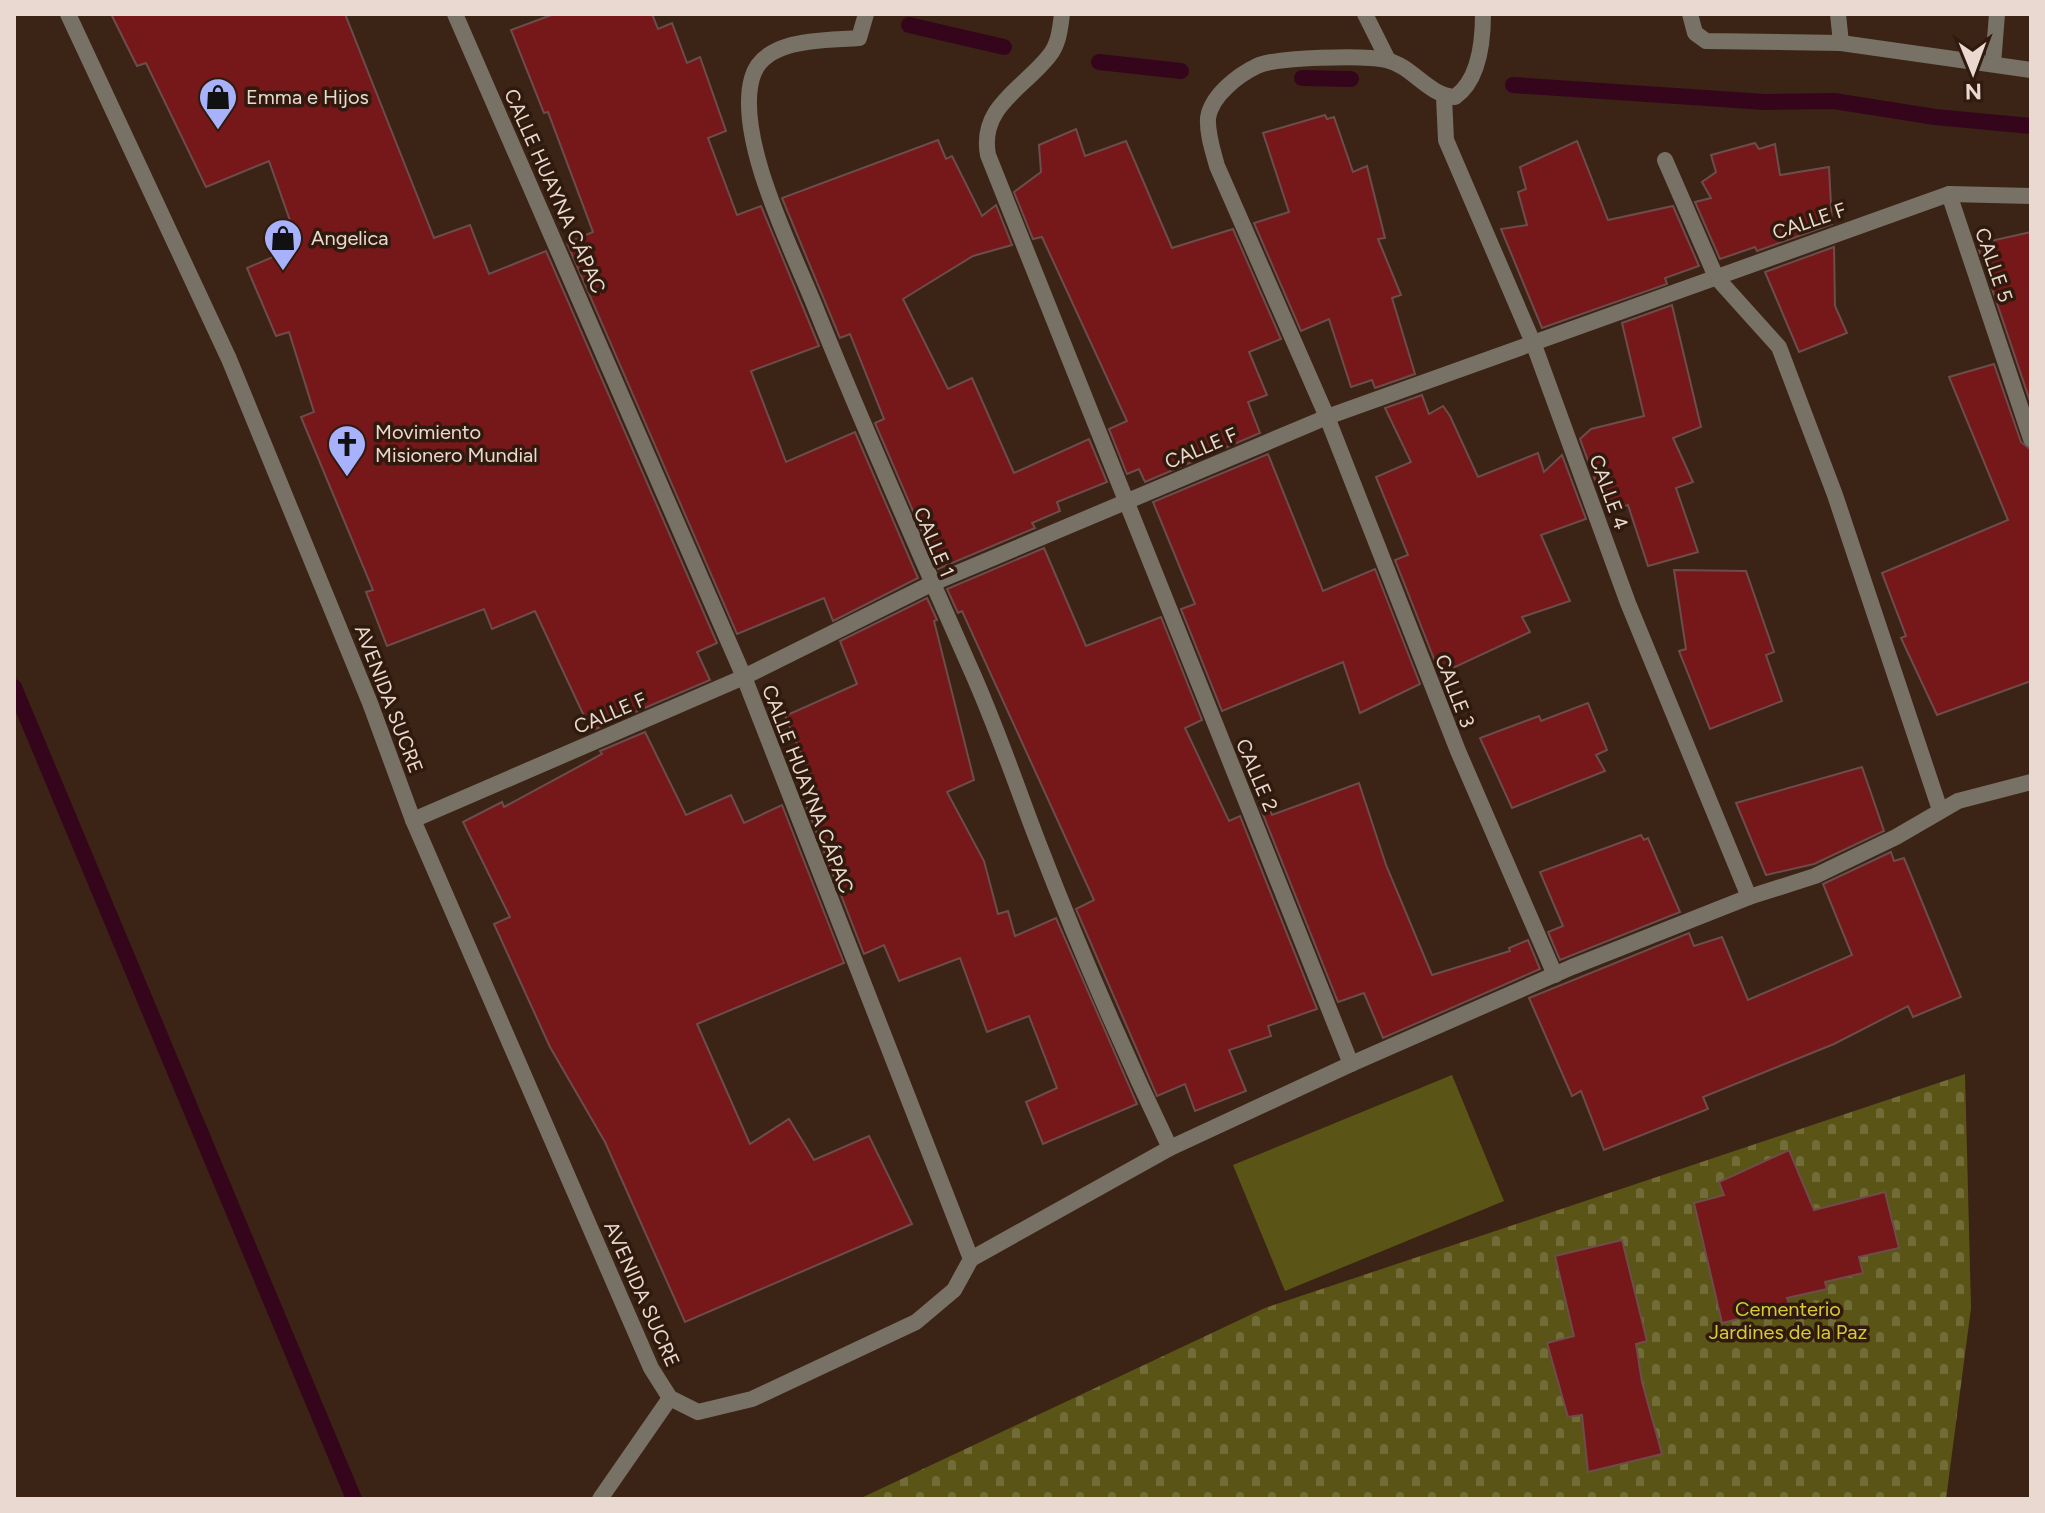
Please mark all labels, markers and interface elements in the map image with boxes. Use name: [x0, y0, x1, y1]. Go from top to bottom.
north arrow: [1933, 32, 2013, 112]
shop icon: Emma e Hijos: [197, 76, 239, 131]
text: N: [1965, 78, 1982, 105]
place label: Emma e Hijos: [246, 85, 369, 109]
street label: CALLE HUAYNA CÁPAC: [499, 85, 611, 297]
street label: CALLE F: [1769, 197, 1849, 245]
shop icon: Angelica: [262, 217, 304, 272]
street label: CALLE 5: [1970, 225, 2018, 305]
place label: Angelica: [311, 226, 388, 250]
place label: Movimiento Misionero Mundial: [375, 420, 538, 467]
street label: CALLE F: [1161, 422, 1241, 474]
church icon: Movimiento Misionero Mundial: [326, 423, 368, 478]
street label: CALLE 4: [1584, 451, 1634, 533]
street label: CALLE 1: [909, 503, 959, 581]
street label: AVENIDA SUCRE: [350, 622, 428, 776]
street label: CALLE 3: [1430, 651, 1480, 731]
street label: CALLE HUAYNA CÁPAC: [757, 681, 859, 897]
street label: CALLE F: [570, 687, 650, 739]
street label: CALLE 2: [1231, 735, 1283, 815]
street label: AVENIDA SUCRE: [599, 1218, 685, 1370]
park label: Cementerio Jardines de la Paz: [1709, 1297, 1867, 1344]

